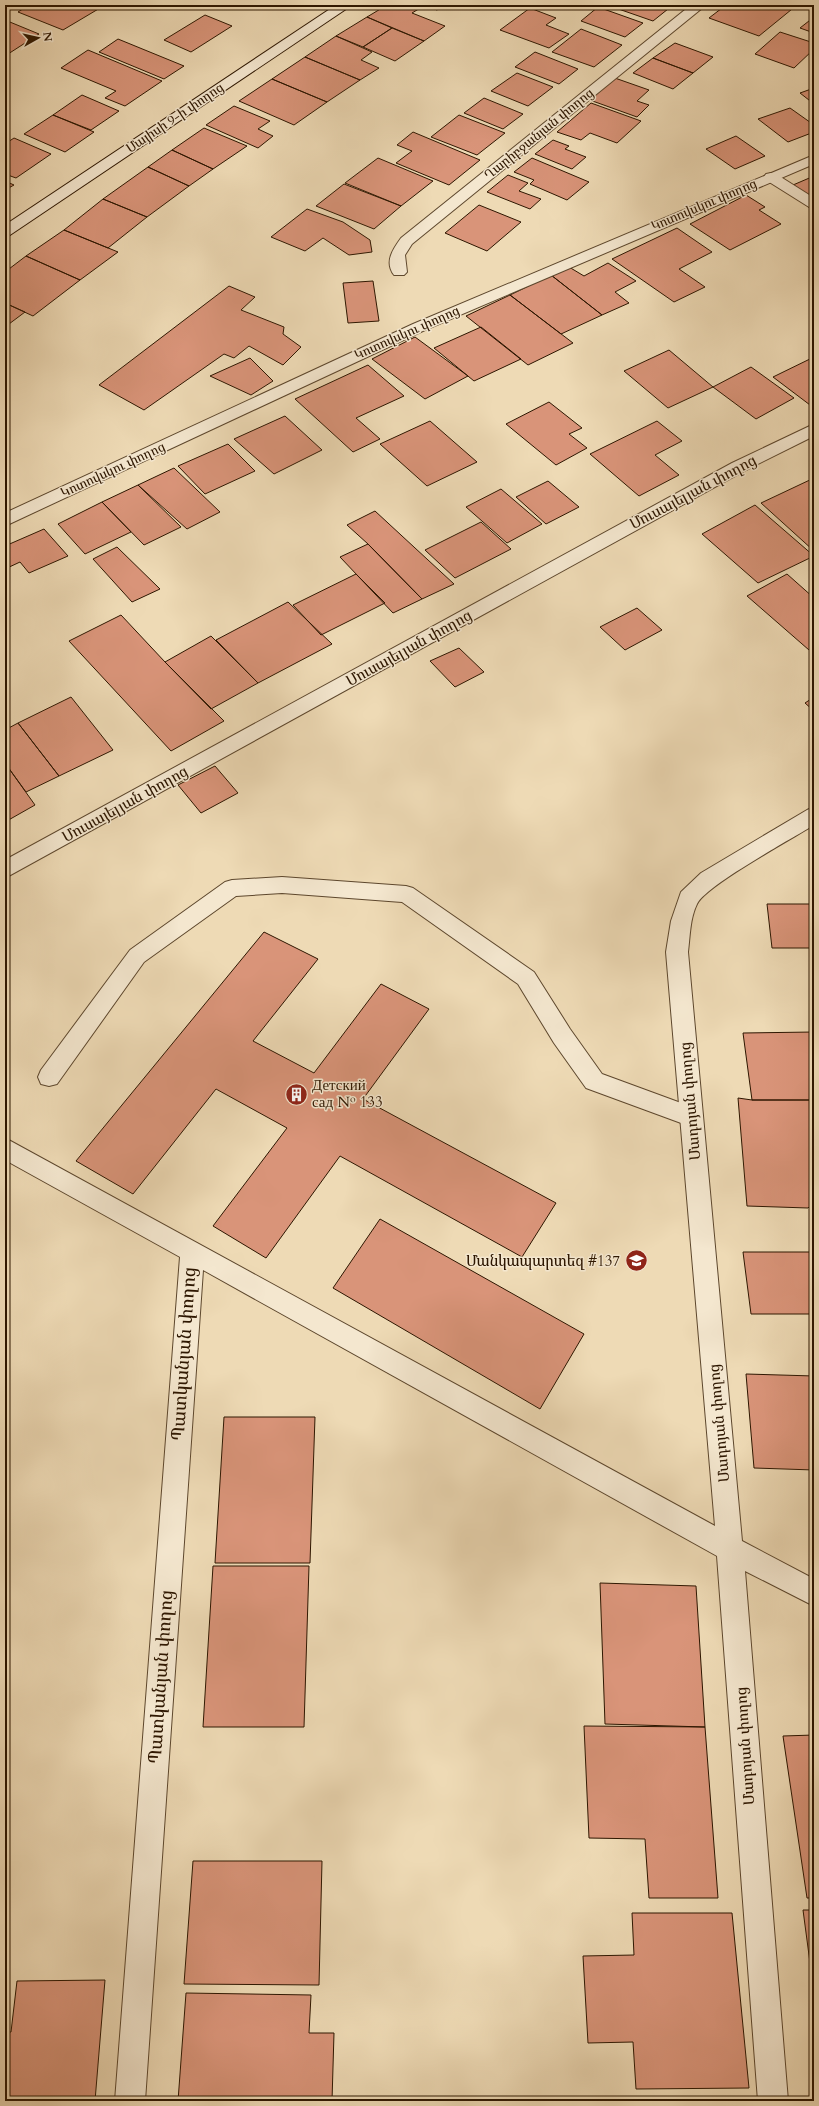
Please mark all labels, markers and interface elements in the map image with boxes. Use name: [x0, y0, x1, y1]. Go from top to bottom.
north arrow: [18, 18, 58, 58]
text: N: [39, 31, 56, 43]
street label: Մայիսի 9-ի փողոց: [123, 79, 227, 157]
street label: Ղարիբջանյան փողոց: [481, 84, 597, 184]
street label: Կոտովսկու փողոց: [648, 175, 760, 235]
street label: Կոտովսկու փողոց: [352, 302, 462, 364]
street label: Կոտովսկու փողոց: [58, 438, 168, 502]
street label: Մուսայելյան փողոց: [626, 450, 760, 534]
street label: Մուսայելյան փողոց: [343, 605, 475, 691]
street label: Մուսայելյան փողոց: [59, 761, 191, 847]
street label: Մադոյան փողոց: [675, 1041, 705, 1161]
place label: Детский сад № 133: [312, 1075, 383, 1112]
building icon: Детский сад № 133: [283, 1081, 309, 1107]
school or university icon: Մանկապարտեզ #137: [623, 1248, 649, 1274]
place label: Մանկապարտեզ #137: [466, 1251, 620, 1271]
street label: Պատկանյան փողոց: [165, 1266, 203, 1442]
street label: Մադոյան փողոց: [704, 1363, 734, 1483]
street label: Պատկանյան փողոց: [142, 1589, 180, 1765]
street label: Մադոյան փողոց: [731, 1686, 759, 1806]

